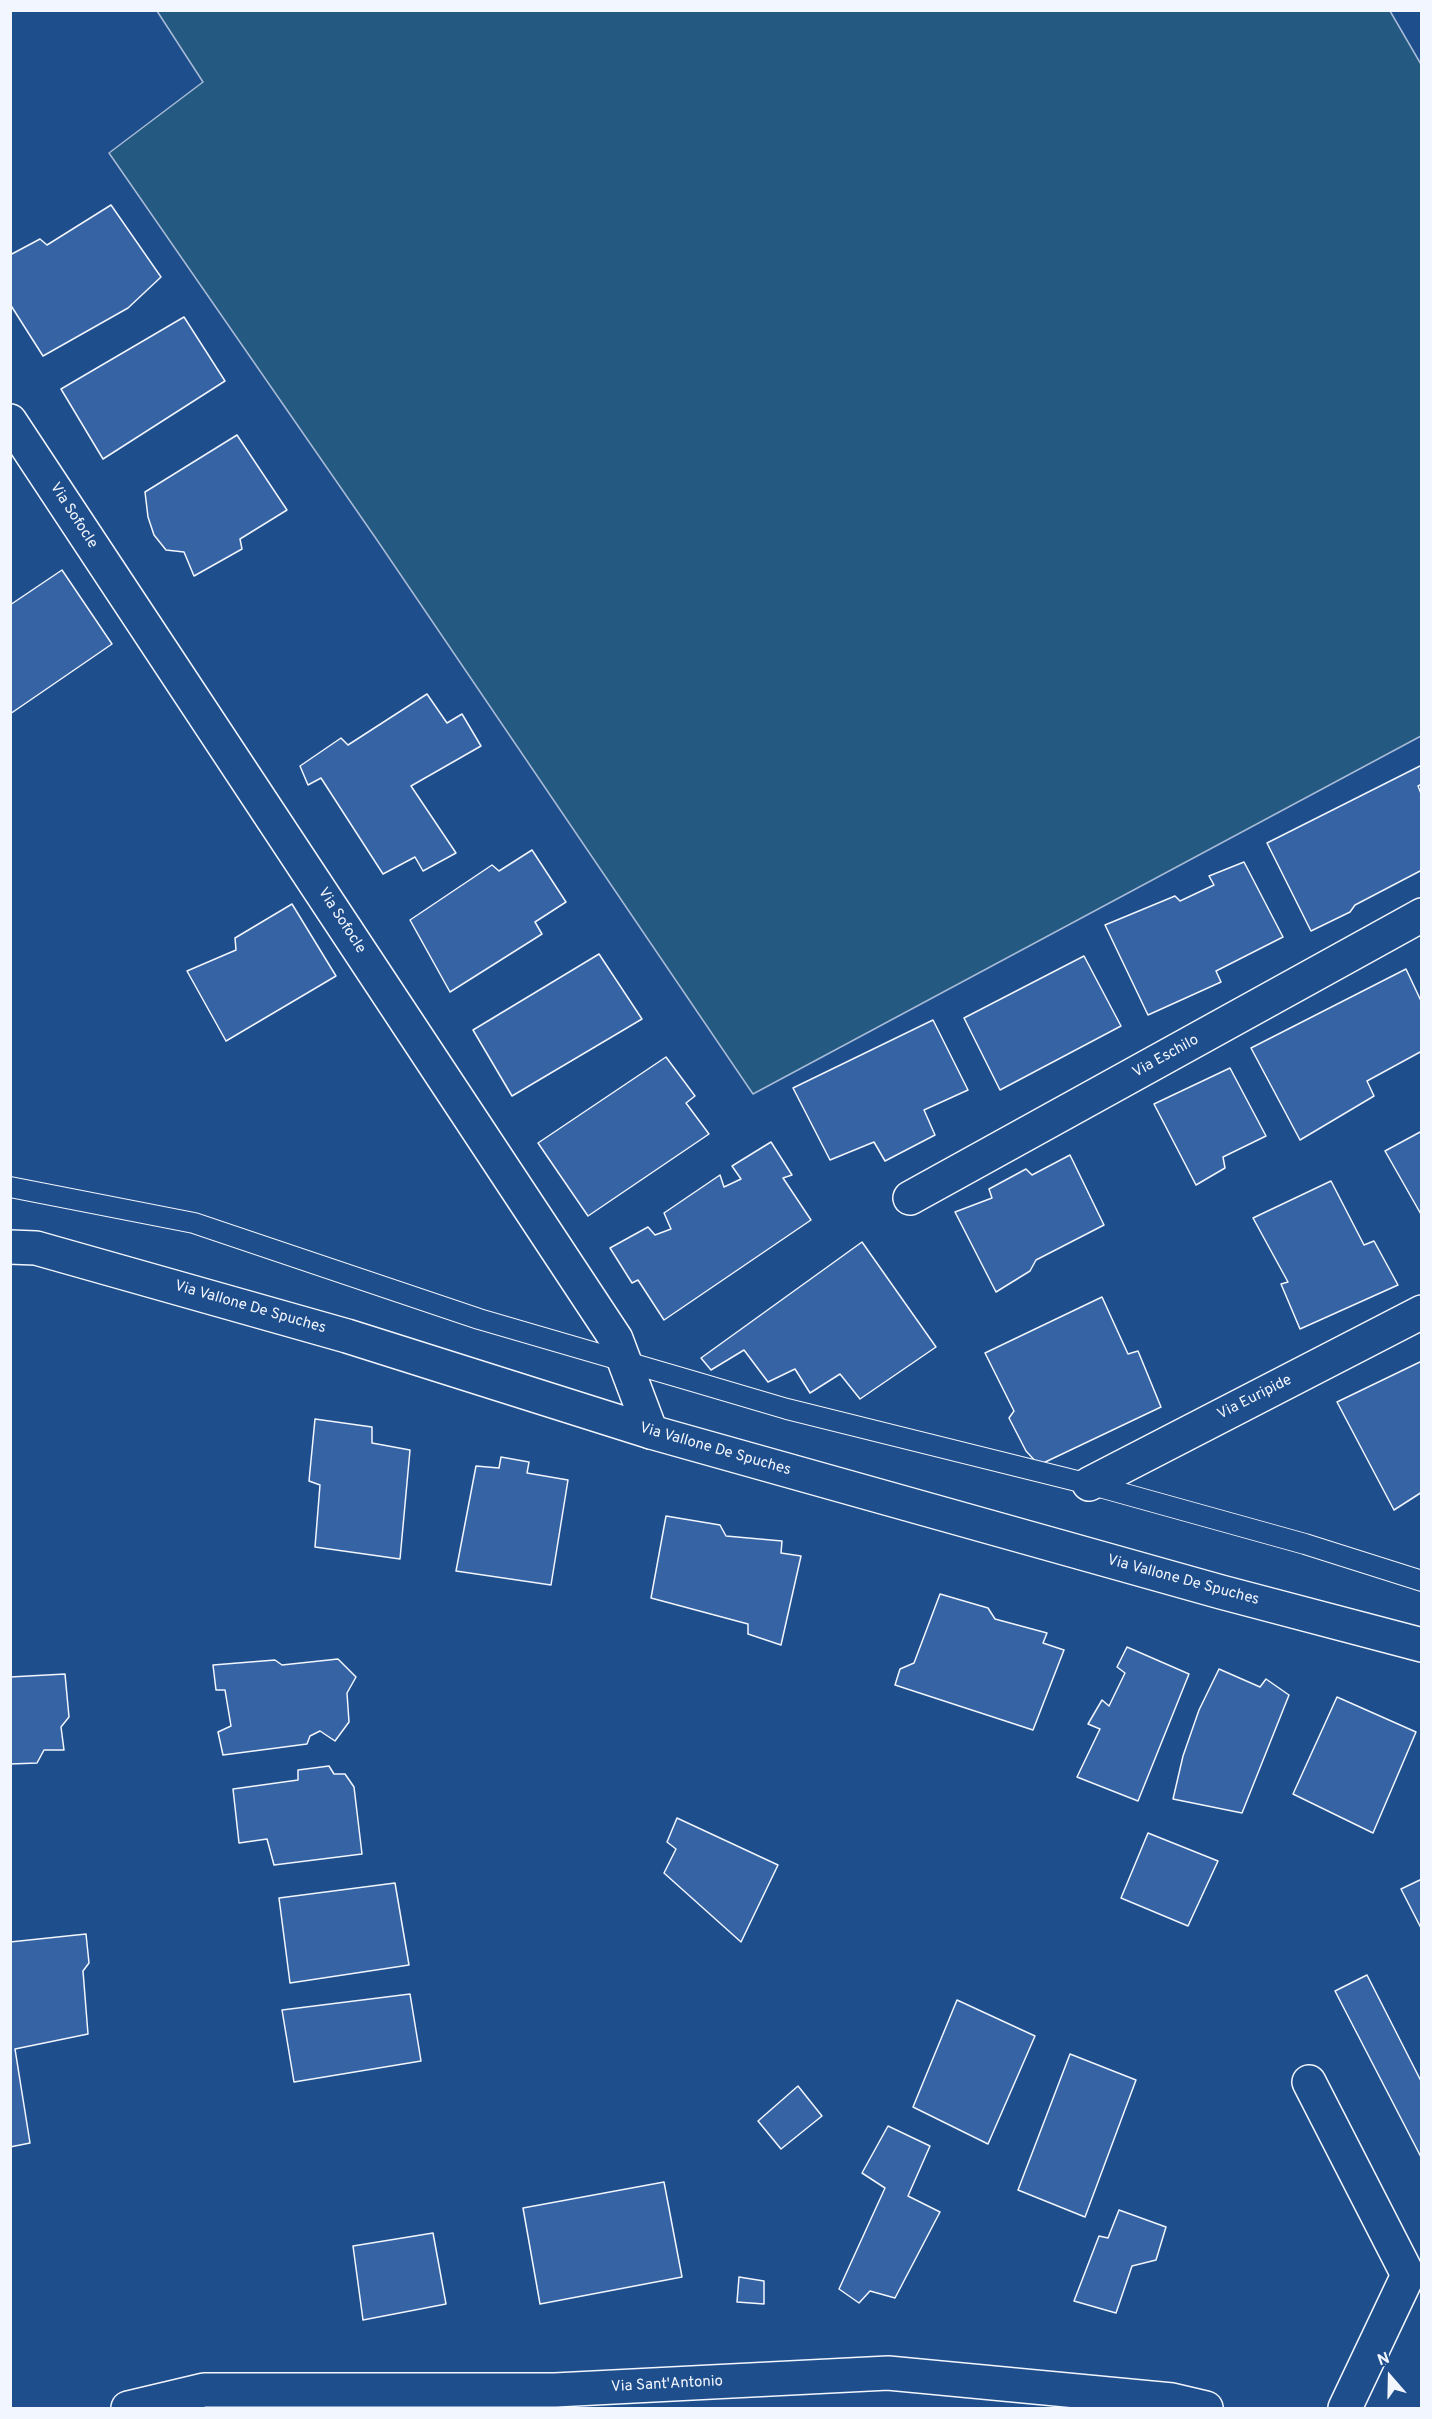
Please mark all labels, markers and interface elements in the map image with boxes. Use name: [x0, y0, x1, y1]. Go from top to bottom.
street label: Via Sofocle: [45, 480, 101, 552]
street label: Via Sofocle: [313, 885, 369, 957]
street label: Via Eschilo: [1130, 1032, 1202, 1082]
street label: Via Vallone De Spuches: [172, 1278, 328, 1338]
street label: Via Euripide: [1215, 1372, 1295, 1424]
street label: Via Vallone De Spuches: [637, 1420, 793, 1480]
street label: Via Vallone De Spuches: [1105, 1552, 1261, 1610]
north arrow: [1360, 2347, 1420, 2407]
text: N: [1375, 2349, 1393, 2371]
street label: Via Sant'Antonio: [611, 2373, 723, 2397]

